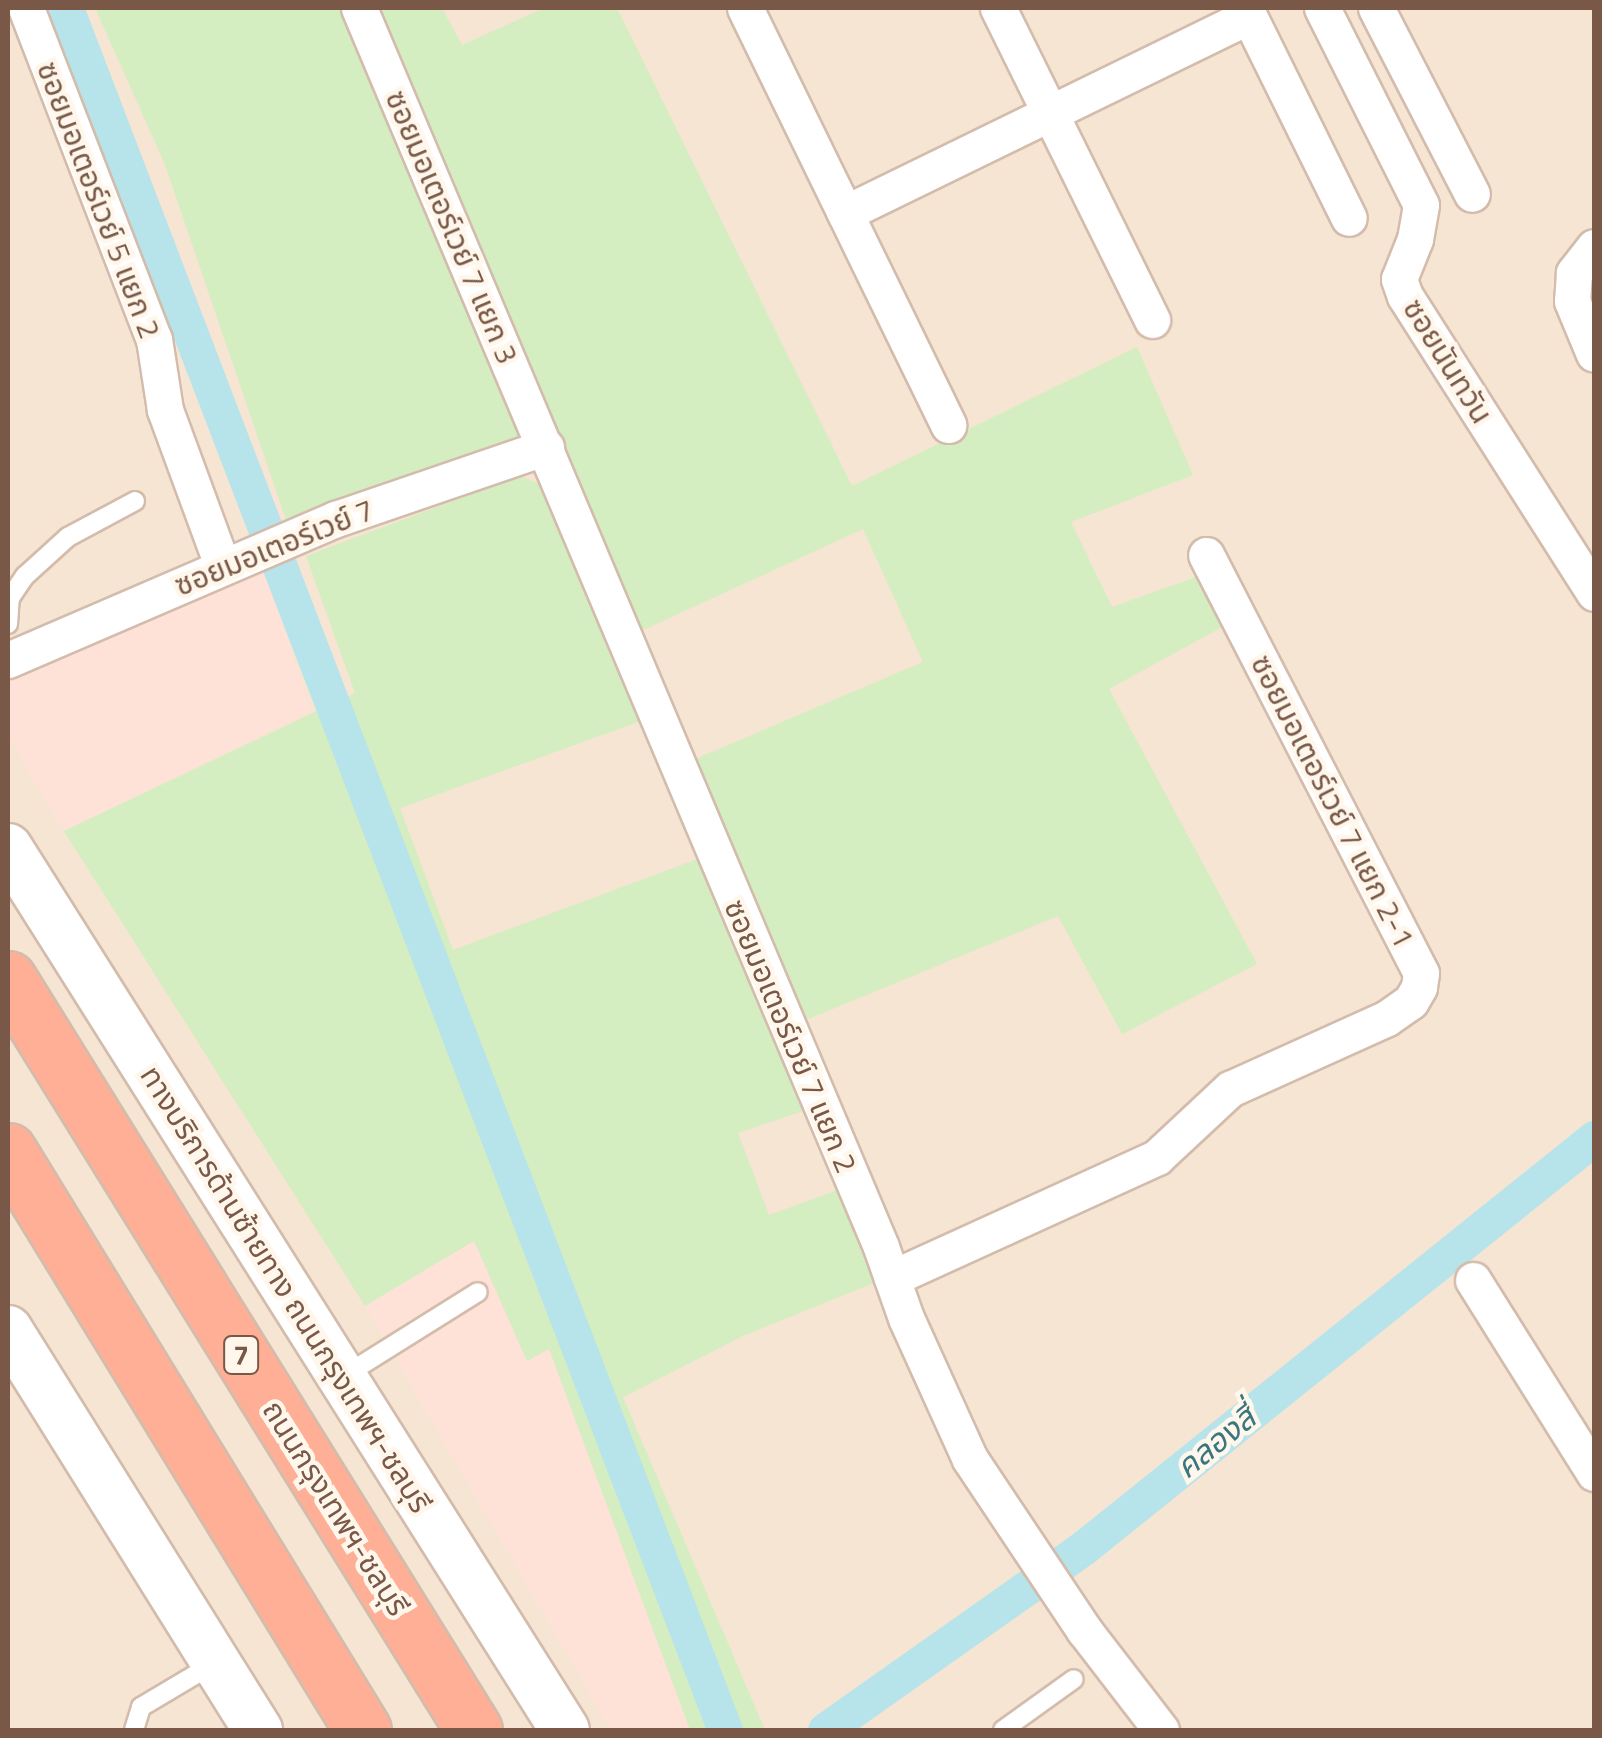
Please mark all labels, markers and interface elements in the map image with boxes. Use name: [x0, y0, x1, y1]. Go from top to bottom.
street label: ซอยมอเตอร์เวย์ 5 แยก 2: [30, 57, 168, 343]
street label: ซอยมอเตอร์เวย์ 7 แยก 3: [378, 85, 526, 369]
street label: ซอยนันทวัน: [1396, 292, 1500, 430]
street label: ซอยมอเตอร์เวย์ 7: [169, 491, 379, 603]
street label: ซอยมอเตอร์เวย์ 7 แยก 2-1: [1244, 649, 1422, 953]
street label: ซอยมอเตอร์เวย์ 7 แยก 2: [717, 894, 865, 1178]
street label: ทางบริการด้านซ้ายทาง ถนนกรุงเทพฯ-ชลบุรี: [133, 1059, 439, 1519]
road number: 7: [221, 1332, 261, 1378]
street label: ถนนกรุงเทพฯ-ชลบุรี: [255, 1394, 417, 1622]
water label: คลองสี่: [1167, 1398, 1263, 1486]

